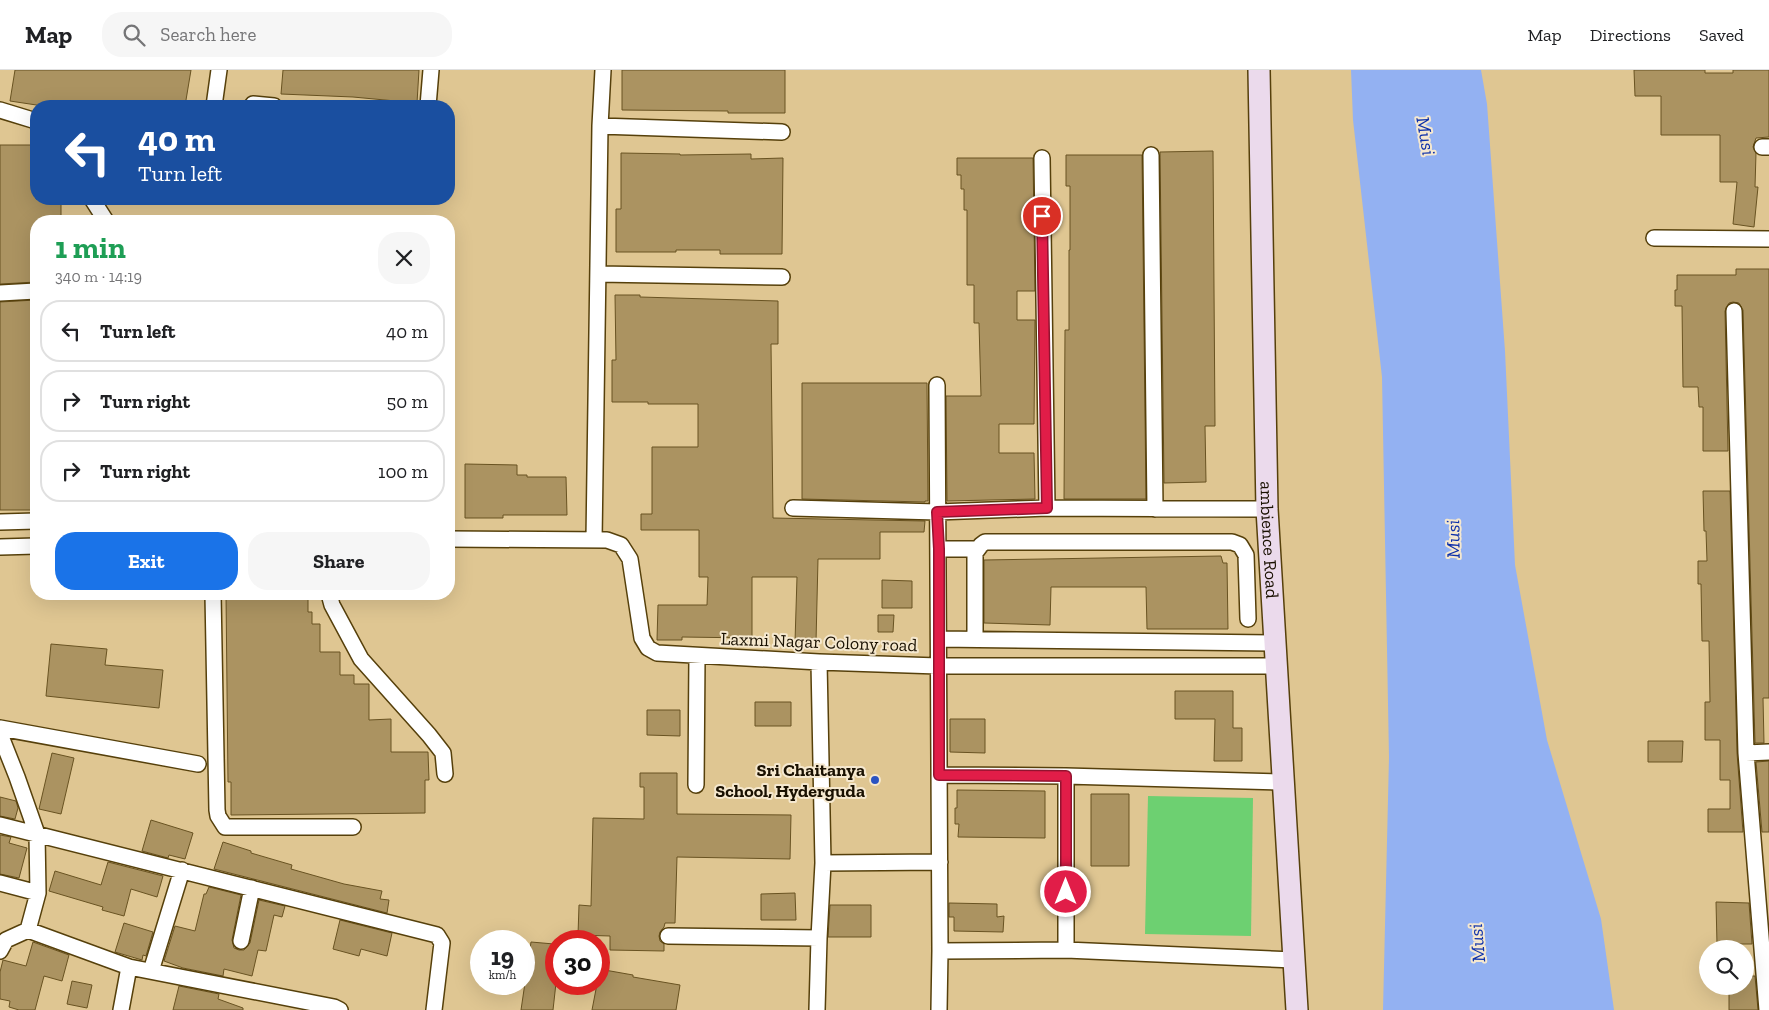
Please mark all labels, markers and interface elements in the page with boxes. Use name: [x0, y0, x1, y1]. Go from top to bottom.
search box: [102, 12, 452, 57]
text: Map: [25, 20, 72, 49]
icon: search: [120, 21, 148, 49]
text: Search here: [160, 23, 257, 46]
text: Map: [1527, 24, 1562, 46]
text: Directions: [1590, 24, 1671, 46]
text: Saved: [1699, 24, 1744, 46]
water label: Musi: [1411, 115, 1441, 157]
text: 40 m: [138, 118, 215, 160]
icon: left: [55, 120, 120, 185]
text: Turn left: [138, 160, 222, 187]
pin: [1021, 195, 1063, 237]
icon: arrive: [1028, 202, 1056, 230]
text: 1 min: [55, 230, 126, 266]
button: close: [378, 232, 430, 284]
text: 340 m · 14:19: [55, 267, 142, 286]
icon: left: [57, 317, 85, 345]
text: Turn left: [100, 320, 175, 343]
text: 40 m: [386, 320, 428, 343]
icon: right: [57, 387, 85, 415]
text: Turn right: [100, 390, 190, 413]
text: 50 m: [387, 390, 428, 413]
icon: right: [57, 457, 85, 485]
text: Turn right: [100, 460, 190, 483]
text: 100 m: [378, 460, 428, 483]
street label: ambience Road: [1255, 481, 1283, 599]
water label: Musi: [1441, 519, 1465, 559]
button: Exit: [55, 532, 238, 590]
button: Share: [248, 532, 430, 590]
street label: Laxmi Nagar Colony road: [720, 628, 918, 656]
place label: Sri Chaitanya School, Hyderguda: [715, 759, 865, 802]
marker: Sri Chaitanya School, Hyderguda: [869, 774, 881, 786]
position arrow: [1039, 865, 1091, 917]
water label: Musi: [1464, 923, 1490, 963]
speed limit sign: 30: [545, 930, 610, 995]
map controls: [1699, 940, 1754, 995]
button: search: [1699, 940, 1754, 995]
text: 19: [491, 941, 514, 971]
text: km/h: [489, 968, 516, 982]

